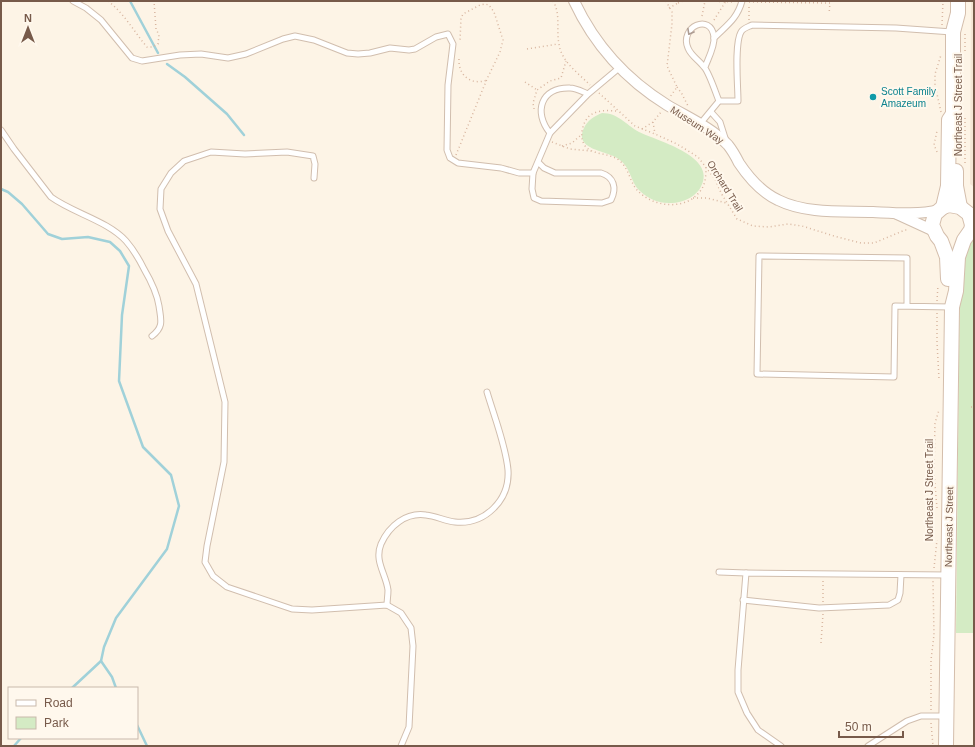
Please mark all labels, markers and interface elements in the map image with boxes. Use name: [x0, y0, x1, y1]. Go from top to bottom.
north arrow: [8, 8, 48, 48]
text: N: [24, 12, 32, 24]
one-way arrow: [687, 28, 695, 35]
street label: Northeast J Street Trail: [953, 54, 964, 156]
place label: Scott Family Amazeum: [881, 86, 936, 109]
marker: Scott Family Amazeum: [868, 92, 878, 102]
street label: Museum Way: [669, 104, 725, 146]
street label: Orchard Trail: [705, 159, 745, 213]
street label: Northeast J Street Trail: [924, 439, 935, 541]
street label: Northeast J Street: [943, 486, 955, 567]
legend: [8, 687, 138, 739]
text: Road: [44, 696, 73, 710]
scale bar: [839, 713, 903, 739]
text: Park: [44, 716, 70, 730]
text: 50 m: [845, 720, 872, 734]

